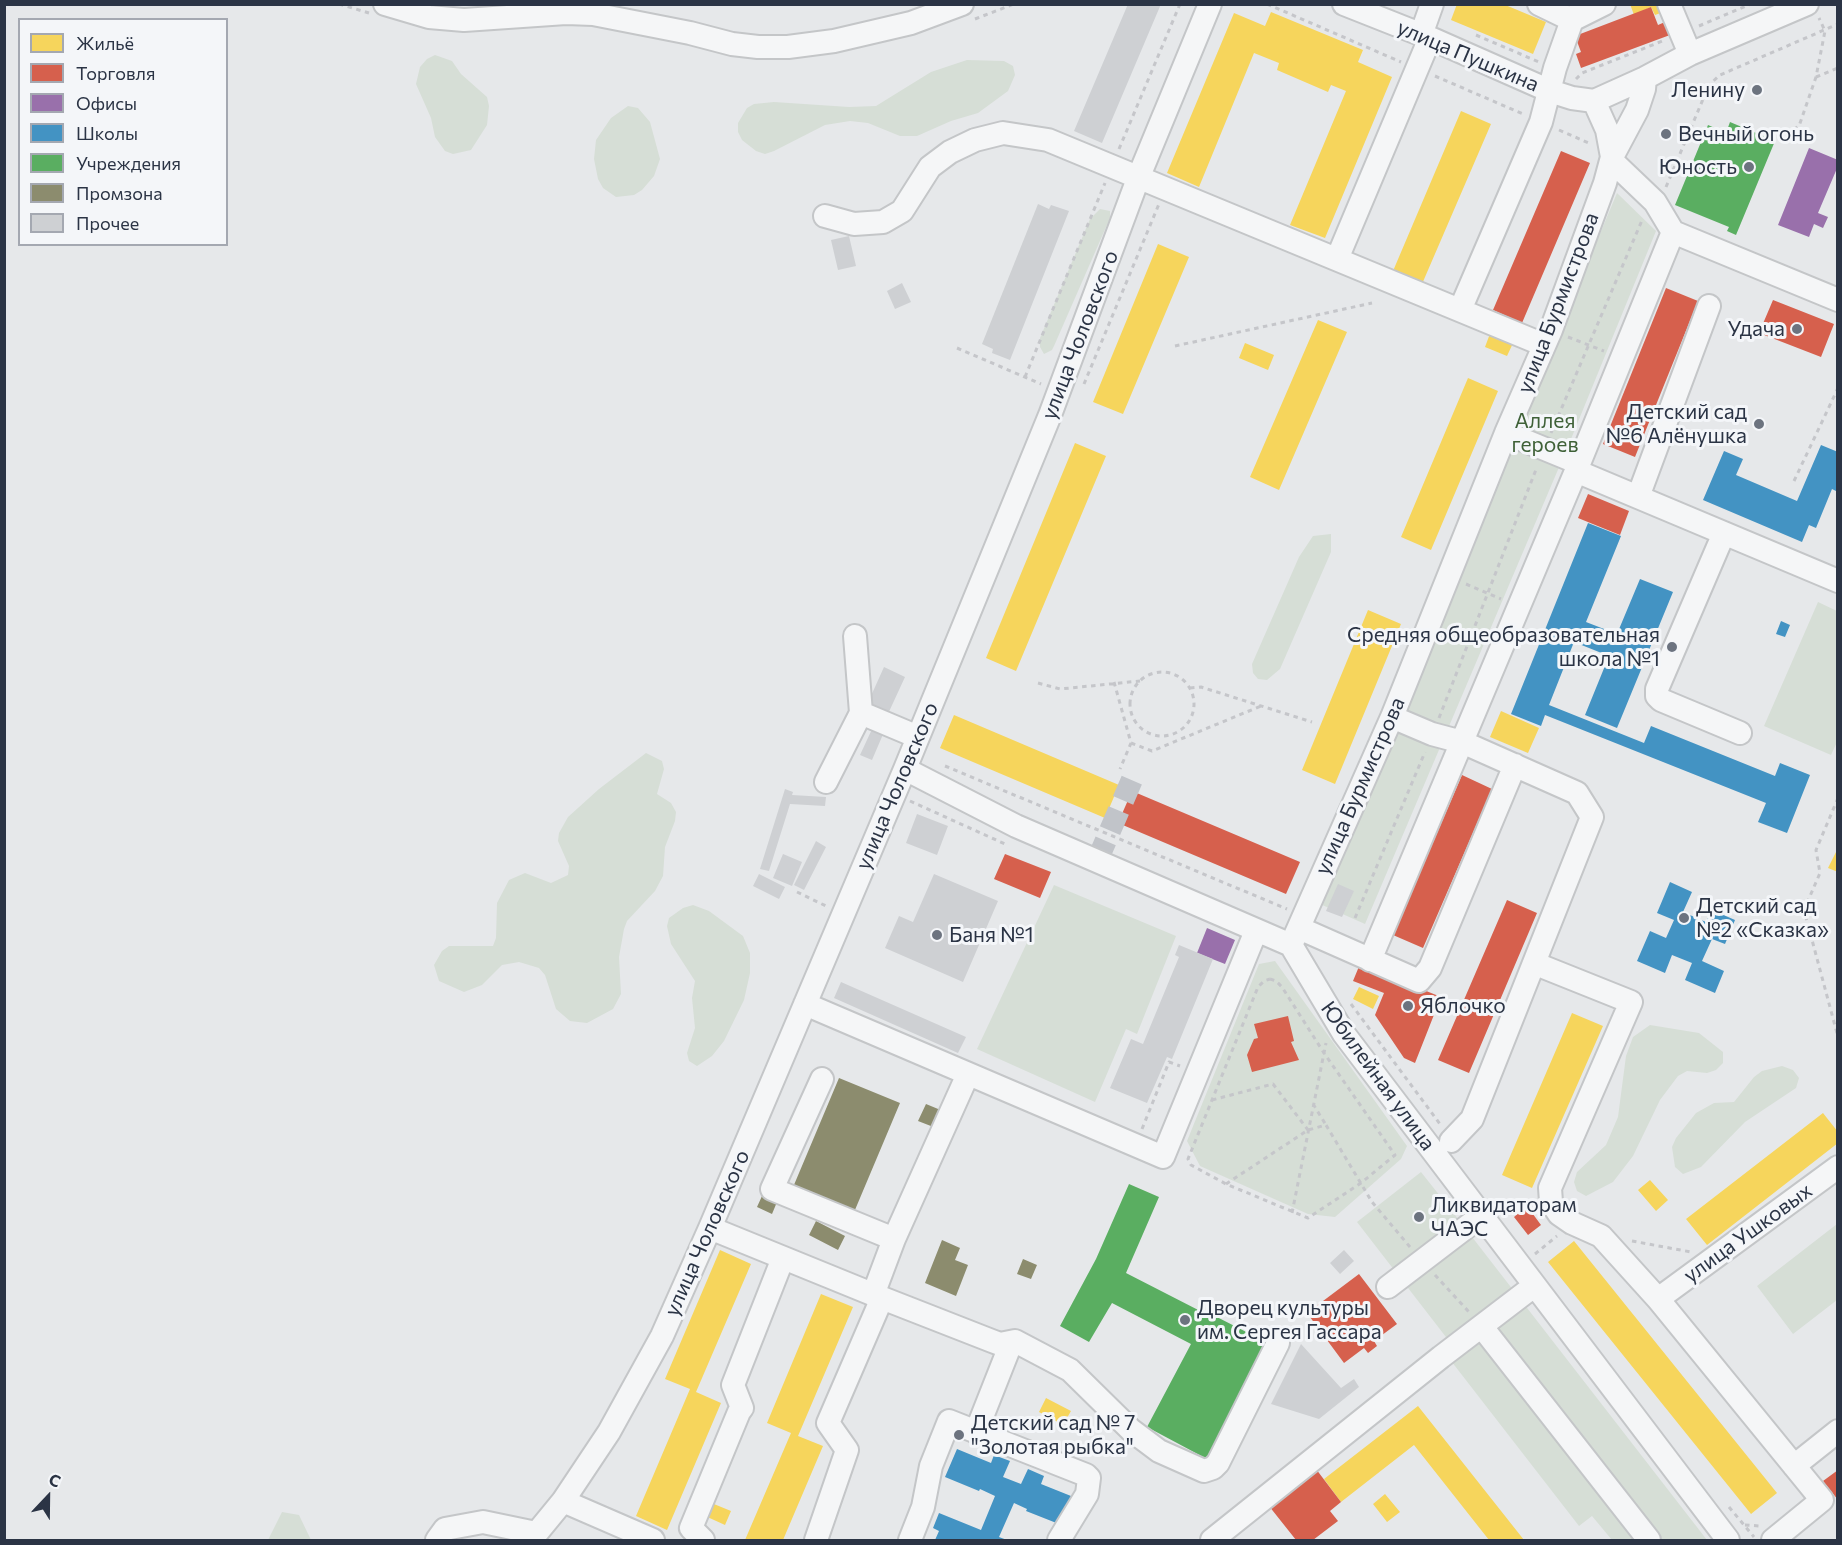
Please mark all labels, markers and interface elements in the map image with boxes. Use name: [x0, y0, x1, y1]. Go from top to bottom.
street label: улица Пушкина: [1393, 15, 1543, 97]
legend: [18, 18, 228, 246]
text: Жильё: [76, 32, 134, 54]
text: Торговля: [76, 62, 155, 84]
place label: Ленину: [1671, 77, 1745, 103]
marker: Ленину: [1750, 83, 1764, 97]
text: Офисы: [76, 92, 137, 114]
place label: Вечный огонь: [1678, 121, 1814, 147]
text: Школы: [76, 122, 138, 144]
marker: Вечный огонь: [1659, 127, 1673, 141]
text: Учреждения: [76, 152, 181, 174]
place label: Юность: [1659, 154, 1737, 180]
marker: Юность: [1742, 160, 1756, 174]
text: Промзона: [76, 182, 163, 204]
street label: улица Бурмистрова: [1512, 209, 1604, 397]
text: Прочее: [76, 212, 139, 234]
street label: улица Чоловского: [1036, 247, 1124, 423]
place label: Удача: [1728, 316, 1785, 342]
marker: Удача: [1790, 322, 1804, 336]
place label: Детский сад №6 Алёнушка: [1606, 399, 1747, 449]
park label: Аллея героев: [1511, 408, 1579, 458]
marker: Детский сад №6 Алёнушка: [1752, 417, 1766, 431]
place label: Средняя общеобразовательная школа №1: [1347, 622, 1660, 672]
marker: Средняя общеобразовательная школа №1: [1665, 640, 1679, 654]
street label: улица Бурмистрова: [1310, 693, 1410, 879]
street label: улица Чоловского: [850, 699, 944, 873]
place label: Детский сад №2 «Сказка»: [1696, 893, 1829, 943]
marker: Детский сад №2 «Сказка»: [1677, 911, 1691, 925]
place label: Баня №1: [949, 922, 1034, 948]
marker: Баня №1: [930, 928, 944, 942]
place label: Яблочко: [1420, 993, 1506, 1019]
street label: Юбилейная улица: [1315, 997, 1441, 1155]
marker: Яблочко: [1401, 999, 1415, 1013]
street label: улица Чоловского: [659, 1146, 755, 1320]
street label: улица Ушковых: [1679, 1178, 1817, 1288]
place label: Ликвидаторам ЧАЭС: [1431, 1192, 1577, 1242]
marker: Ликвидаторам ЧАЭС: [1412, 1210, 1426, 1224]
place label: Дворец культуры им. Сергея Гассара: [1197, 1295, 1382, 1345]
marker: Дворец культуры им. Сергея Гассара: [1178, 1313, 1192, 1327]
place label: Детский сад № 7 "Золотая рыбка": [971, 1410, 1135, 1460]
marker: Детский сад № 7 "Золотая рыбка": [952, 1428, 966, 1442]
north arrow: [18, 1467, 78, 1527]
text: С: [46, 1469, 64, 1491]

